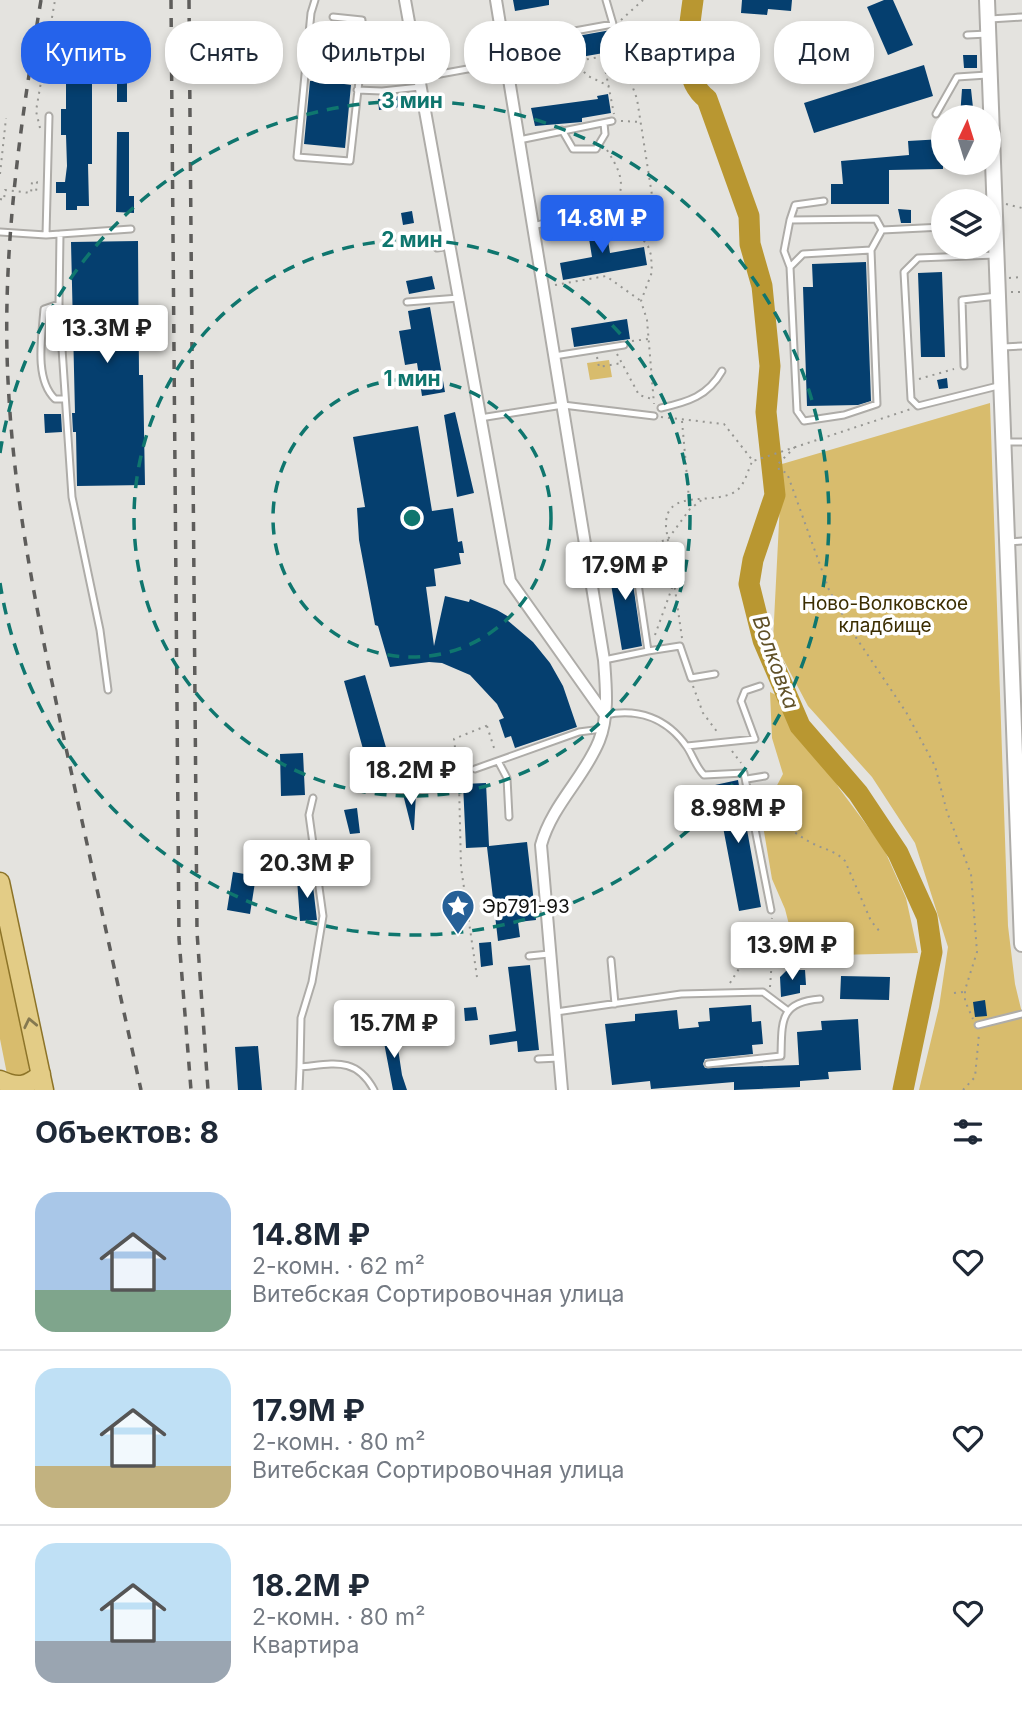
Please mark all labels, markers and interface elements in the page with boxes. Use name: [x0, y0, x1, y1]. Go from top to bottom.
chip: Купить: [21, 21, 151, 84]
chip: Снять: [165, 21, 283, 84]
chip: Фильтры: [297, 21, 450, 84]
chip: Новое: [464, 21, 586, 84]
chip: Квартира: [600, 21, 760, 84]
chip: Дом: [774, 21, 874, 84]
text: 3 мин: [381, 88, 443, 113]
north arrow: [931, 105, 1001, 175]
map controls: [931, 105, 1001, 259]
button: layers: [931, 189, 1001, 259]
pin: 14.8M ₽: [537, 196, 667, 255]
text: 14.8M ₽: [557, 204, 647, 232]
text: 2 мин: [381, 227, 443, 252]
pin: 13.3M ₽: [42, 306, 172, 365]
text: 13.3M ₽: [62, 314, 152, 342]
text: 1 мин: [383, 366, 441, 391]
centre of rings: [400, 506, 424, 530]
pin: 17.9M ₽: [560, 542, 690, 602]
text: 17.9M ₽: [582, 551, 668, 579]
park label: Ново-Волковское кладбище: [802, 592, 968, 637]
water label: Волковка: [747, 612, 805, 712]
pin: 18.2M ₽: [346, 748, 476, 807]
text: 18.2M ₽: [366, 756, 456, 784]
pin: 8.98M ₽: [673, 786, 803, 845]
text: 8.98M ₽: [690, 794, 786, 822]
pin: 20.3M ₽: [242, 841, 372, 900]
text: 20.3M ₽: [259, 849, 355, 877]
place icon: Эр791-93: [439, 887, 477, 936]
place label: Эр791-93: [482, 895, 570, 918]
pin: 13.9M ₽: [727, 922, 857, 982]
text: 13.9M ₽: [747, 931, 837, 959]
pin: 15.7M ₽: [329, 1000, 459, 1060]
text: 15.7M ₽: [350, 1009, 438, 1037]
one-way arrow: [23, 1017, 38, 1029]
icon: filters: [949, 1113, 987, 1151]
text: Объектов: 8: [35, 1114, 219, 1150]
text: 14.8M ₽: [252, 1216, 370, 1252]
icon: home: [91, 1220, 175, 1304]
icon: heart: [949, 1243, 987, 1281]
text: 2-комн. · 62 m²: [252, 1252, 425, 1280]
text: Витебская Сортировочная улица: [252, 1280, 624, 1308]
text: 17.9M ₽: [252, 1392, 365, 1428]
icon: home: [91, 1396, 175, 1480]
icon: heart: [949, 1419, 987, 1457]
text: 2-комн. · 80 m²: [252, 1428, 425, 1456]
text: Витебская Сортировочная улица: [252, 1456, 624, 1484]
text: 18.2M ₽: [252, 1567, 370, 1603]
icon: home: [91, 1571, 175, 1655]
icon: heart: [949, 1594, 987, 1632]
text: 2-комн. · 80 m²: [252, 1603, 425, 1631]
text: Квартира: [252, 1631, 359, 1659]

